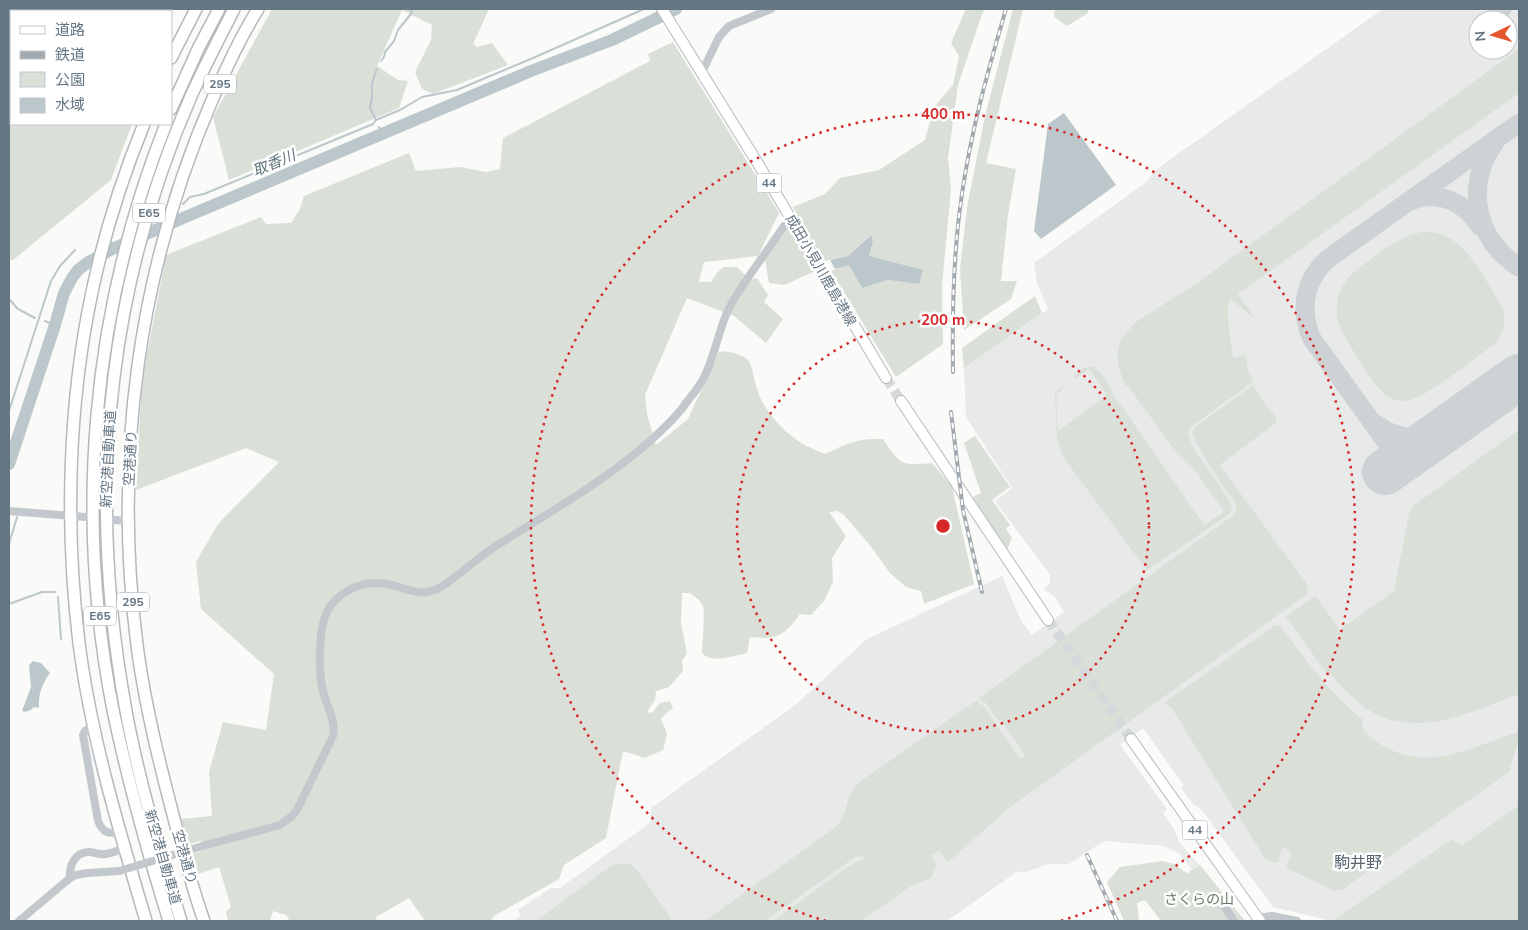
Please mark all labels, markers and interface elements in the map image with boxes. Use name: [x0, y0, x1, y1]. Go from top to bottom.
legend: [10, 10, 172, 125]
north arrow: [1468, 10, 1518, 60]
text: 道路: [55, 20, 85, 40]
text: N: [1471, 30, 1490, 42]
text: 鉄道: [55, 45, 85, 65]
text: 公園: [55, 70, 85, 90]
road number: 295: [204, 74, 236, 94]
text: 水域: [55, 95, 85, 115]
text: 400 m: [921, 104, 965, 124]
water label: 取香川: [249, 144, 300, 181]
road number: 44: [756, 174, 782, 192]
road number: E65: [133, 204, 165, 222]
street label: 成田小見川鹿島港線: [781, 211, 860, 330]
text: 200 m: [921, 310, 965, 330]
street label: 新空港自動車道: [96, 410, 121, 508]
street label: 空港通り: [120, 430, 141, 486]
centre of rings: [934, 517, 952, 535]
road number: 295: [117, 592, 149, 612]
road number: E65: [84, 606, 116, 626]
street label: 新空港自動車道: [140, 807, 185, 907]
road number: 44: [1182, 820, 1208, 840]
street label: 空港通り: [168, 828, 201, 887]
district label: 駒井野: [1334, 852, 1382, 874]
park label: さくらの山: [1164, 890, 1234, 909]

